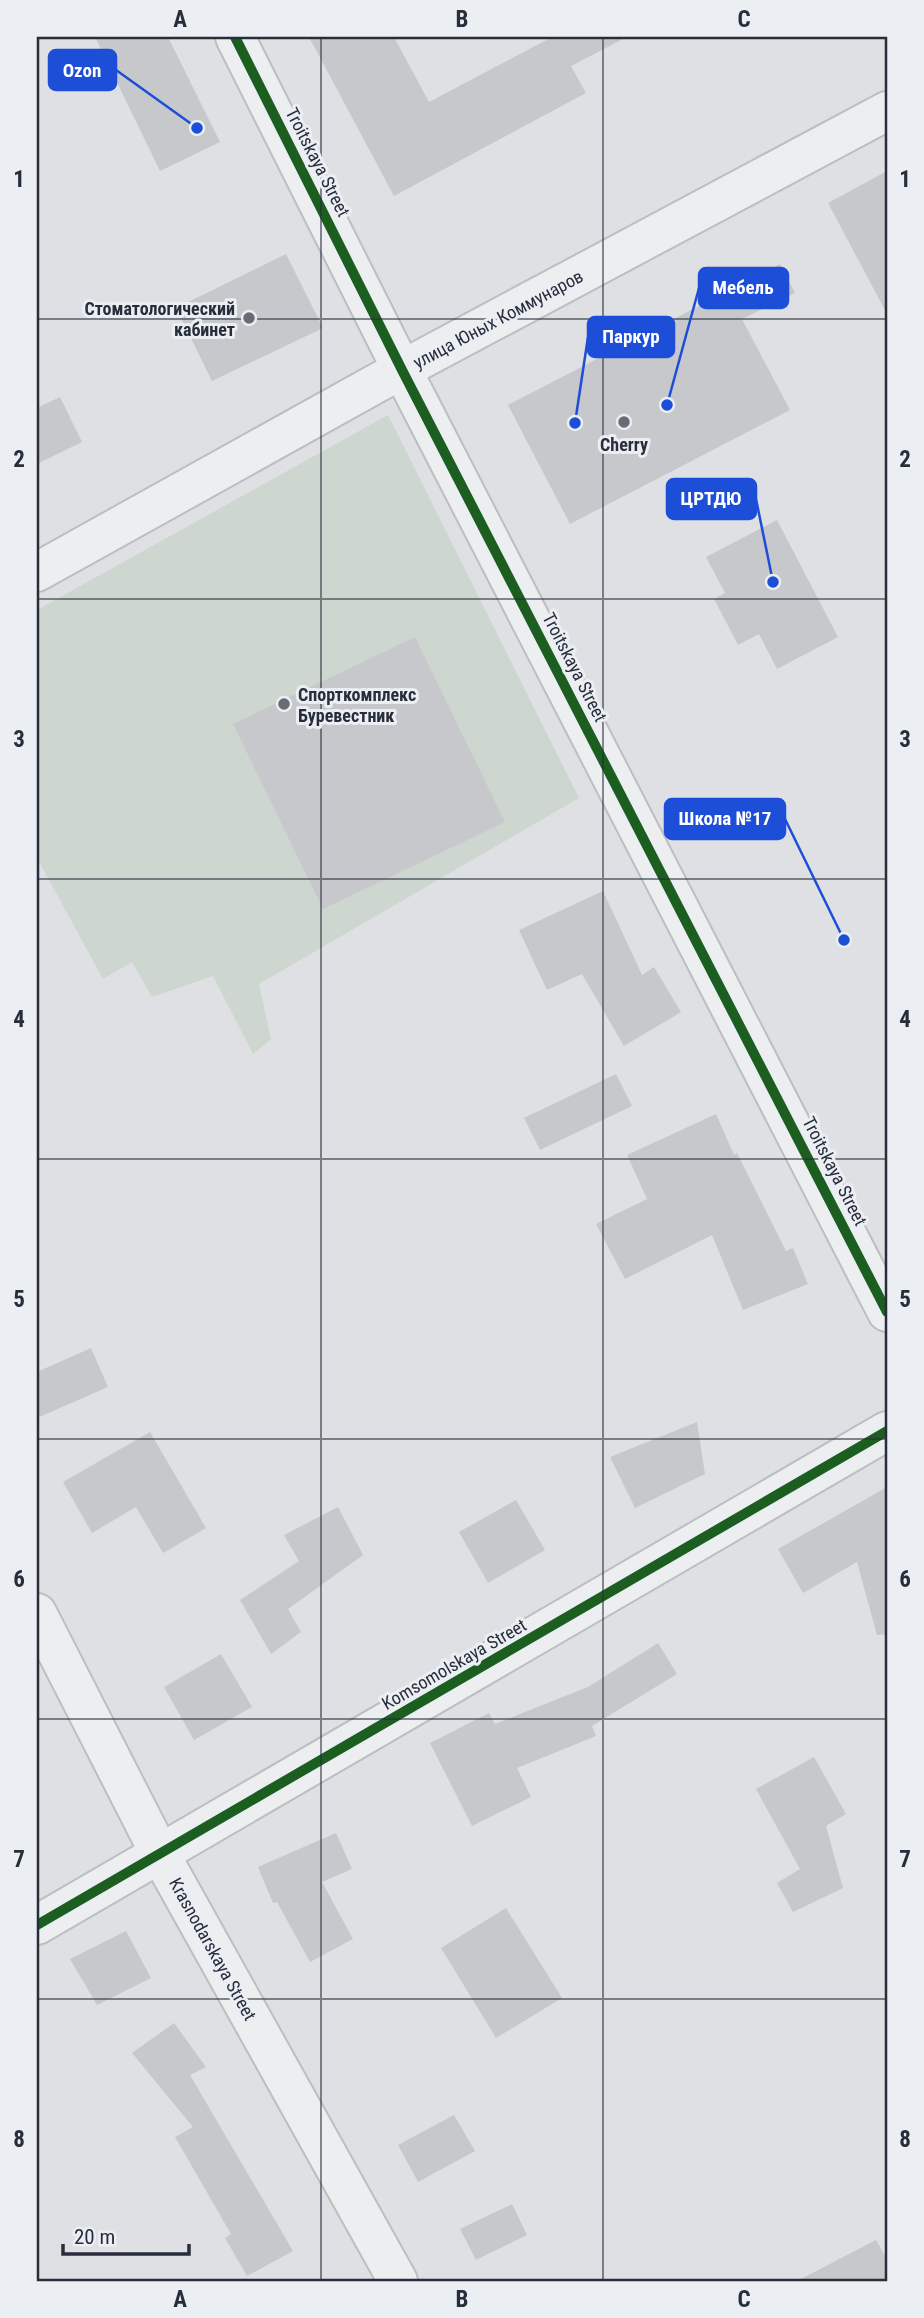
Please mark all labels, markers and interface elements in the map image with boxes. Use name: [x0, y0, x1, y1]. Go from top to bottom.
text: A: [173, 6, 187, 33]
text: B: [456, 6, 468, 33]
text: C: [737, 6, 751, 33]
callout: Ozon: [49, 50, 116, 90]
text: Ozon: [63, 59, 101, 82]
street label: Troitskaya Street: [281, 104, 355, 220]
text: 1: [13, 166, 25, 193]
text: 1: [899, 166, 911, 193]
street label: улица Юных Коммунаров: [410, 265, 586, 373]
callout: Мебель: [699, 268, 788, 308]
text: Мебель: [713, 276, 774, 299]
place label: Стоматологический кабинет: [84, 298, 235, 340]
marker: Стоматологический кабинет: [241, 310, 257, 326]
callout: Паркур: [588, 317, 674, 357]
text: Паркур: [602, 325, 660, 348]
marker: Cherry: [616, 414, 632, 430]
place label: Cherry: [600, 434, 648, 455]
text: 2: [13, 446, 25, 473]
text: 2: [899, 446, 911, 473]
callout: ЦРТДЮ: [667, 479, 756, 519]
text: ЦРТДЮ: [681, 487, 741, 510]
street label: Troitskaya Street: [538, 609, 612, 725]
place label: Cпорткомплекс Буревестник: [298, 684, 416, 726]
marker: Cпорткомплекс Буревестник: [276, 696, 292, 712]
text: 3: [13, 726, 25, 753]
text: 3: [899, 726, 911, 753]
callout: Школа №17: [665, 799, 785, 839]
text: Школа №17: [679, 807, 771, 830]
text: 4: [13, 1006, 25, 1033]
text: 4: [899, 1006, 911, 1033]
street label: Troitskaya Street: [798, 1113, 872, 1229]
text: 5: [13, 1286, 25, 1313]
text: 5: [899, 1286, 911, 1313]
text: 6: [13, 1566, 25, 1593]
text: 6: [899, 1566, 911, 1593]
street label: Komsomolskaya Street: [378, 1614, 530, 1714]
text: 7: [13, 1846, 25, 1873]
text: 7: [899, 1846, 911, 1873]
street label: Krasnodarskaya Street: [165, 1874, 261, 2024]
text: 8: [13, 2126, 25, 2153]
text: 8: [899, 2126, 911, 2153]
scale bar: [63, 2213, 189, 2257]
text: 20 m: [74, 2225, 115, 2249]
text: A: [173, 2286, 187, 2313]
text: B: [456, 2286, 468, 2313]
text: C: [737, 2286, 751, 2313]

